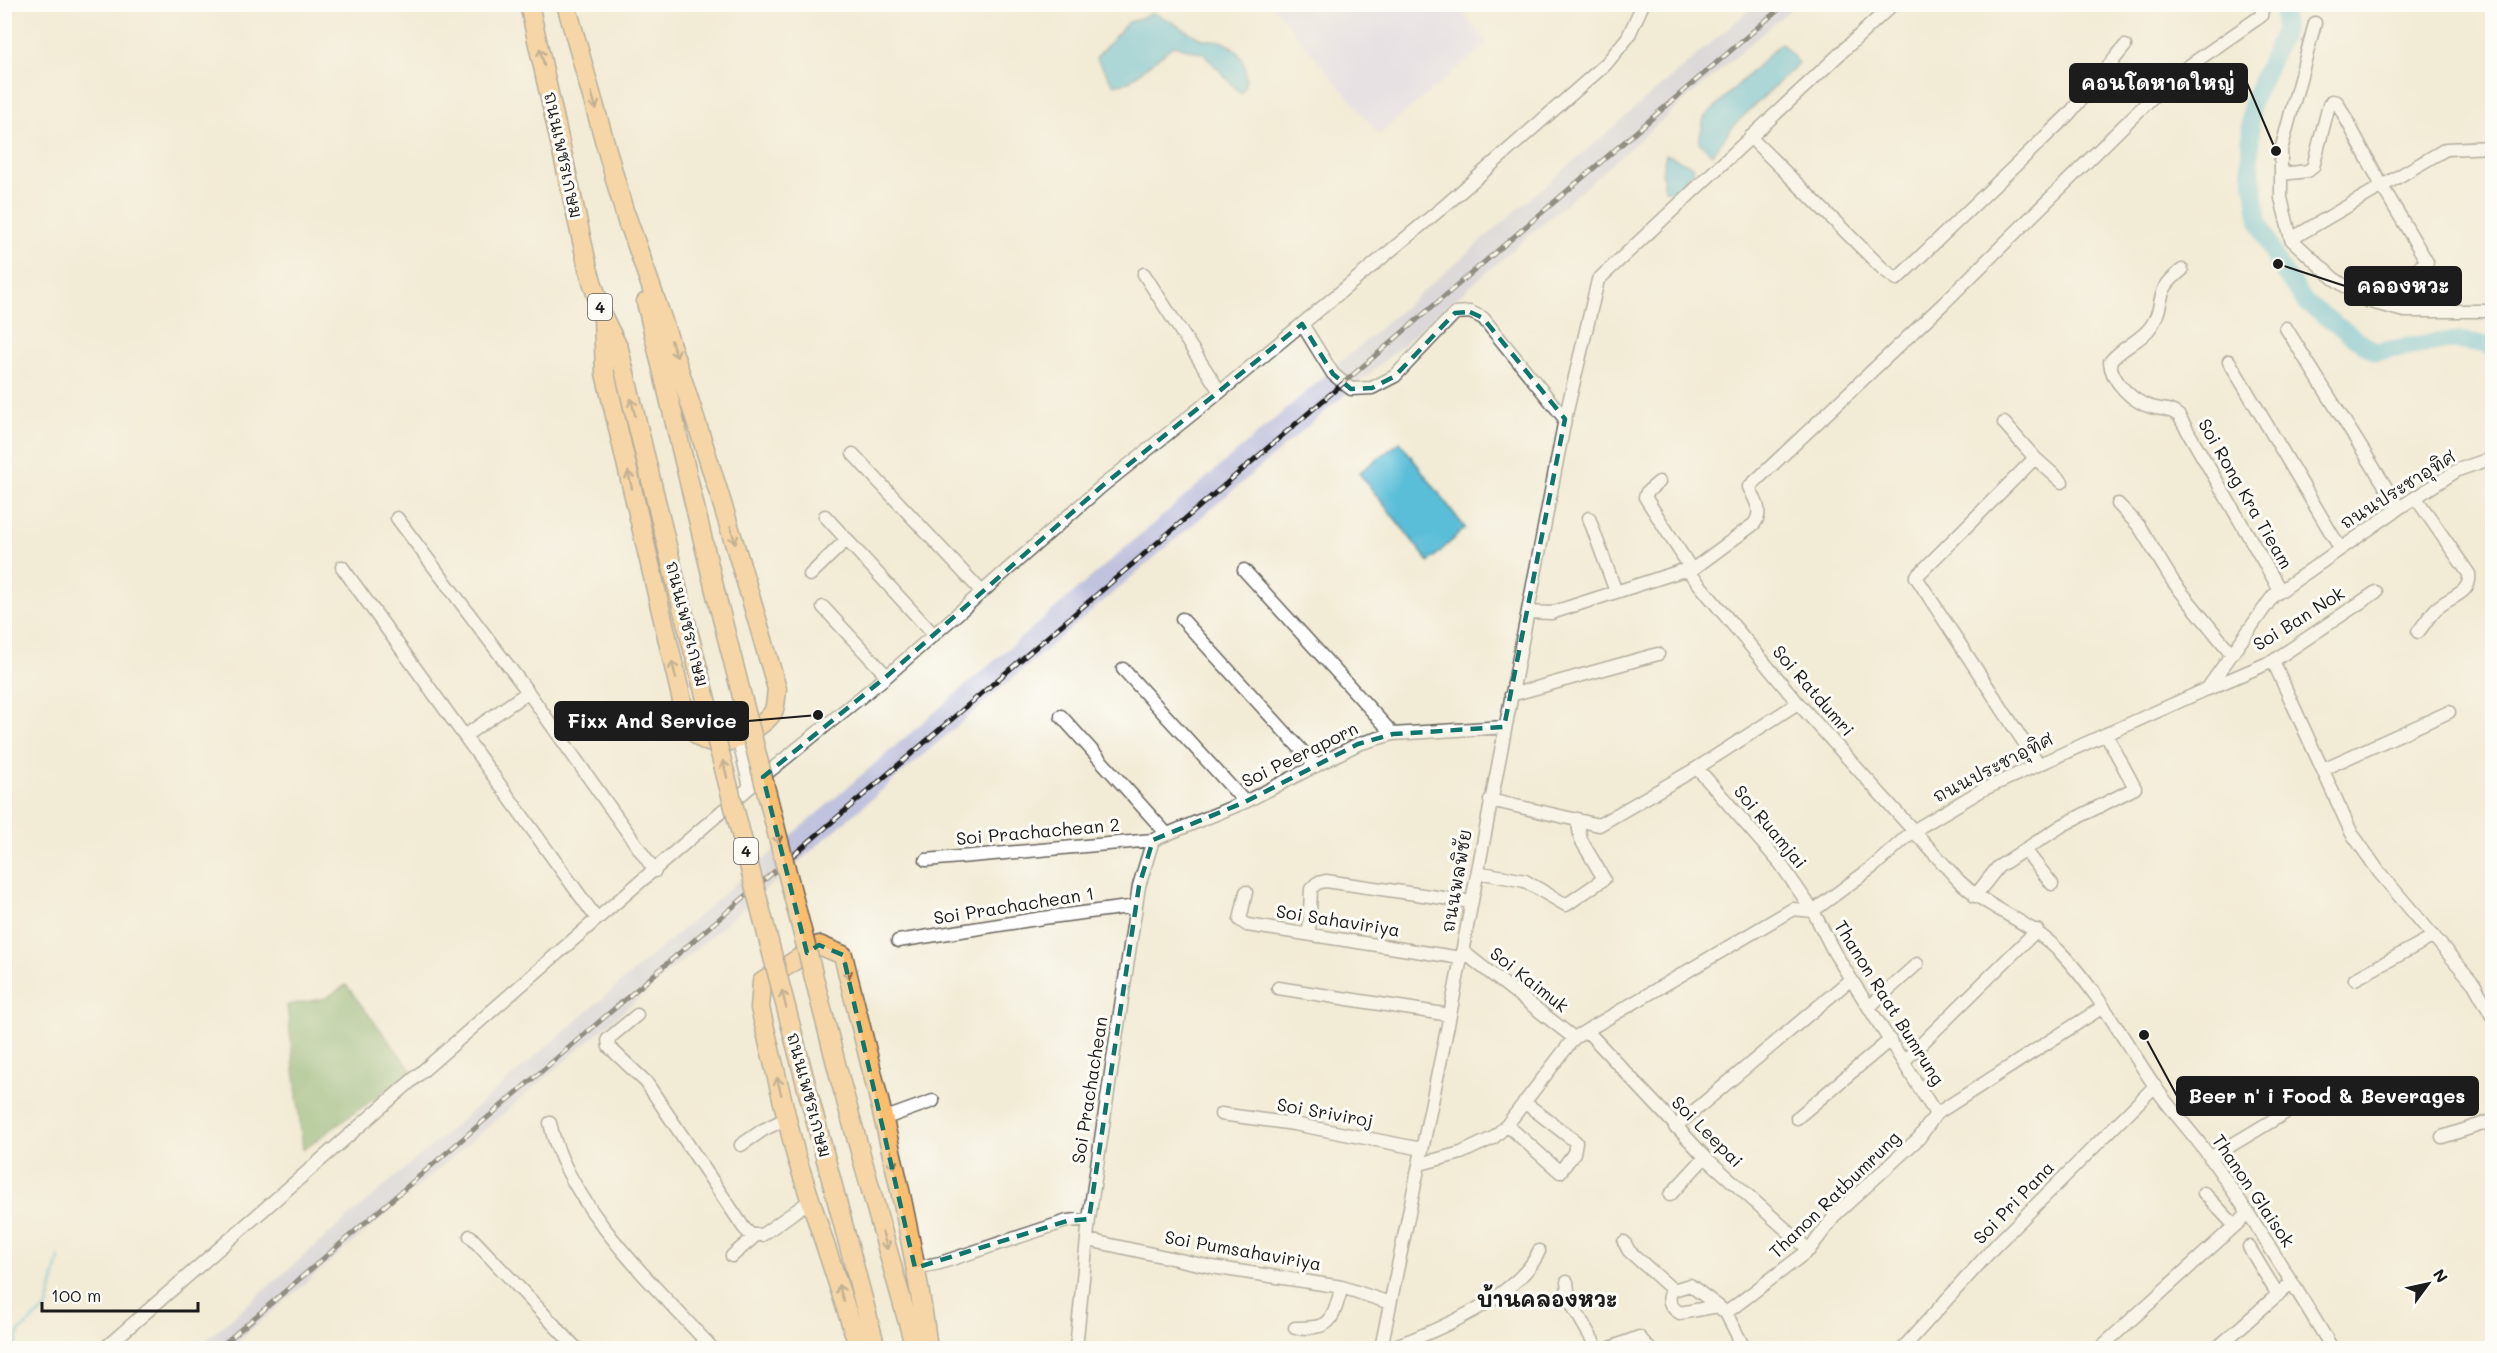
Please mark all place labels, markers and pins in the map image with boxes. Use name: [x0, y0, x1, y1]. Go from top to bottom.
callout: คอนโดหาดใหญ่: [2070, 64, 2247, 102]
callout: คลองหวะ: [2345, 267, 2461, 305]
callout: Fixx And Service: [555, 702, 748, 740]
callout: Beer n' i Food & Beverages: [2177, 1077, 2478, 1115]

